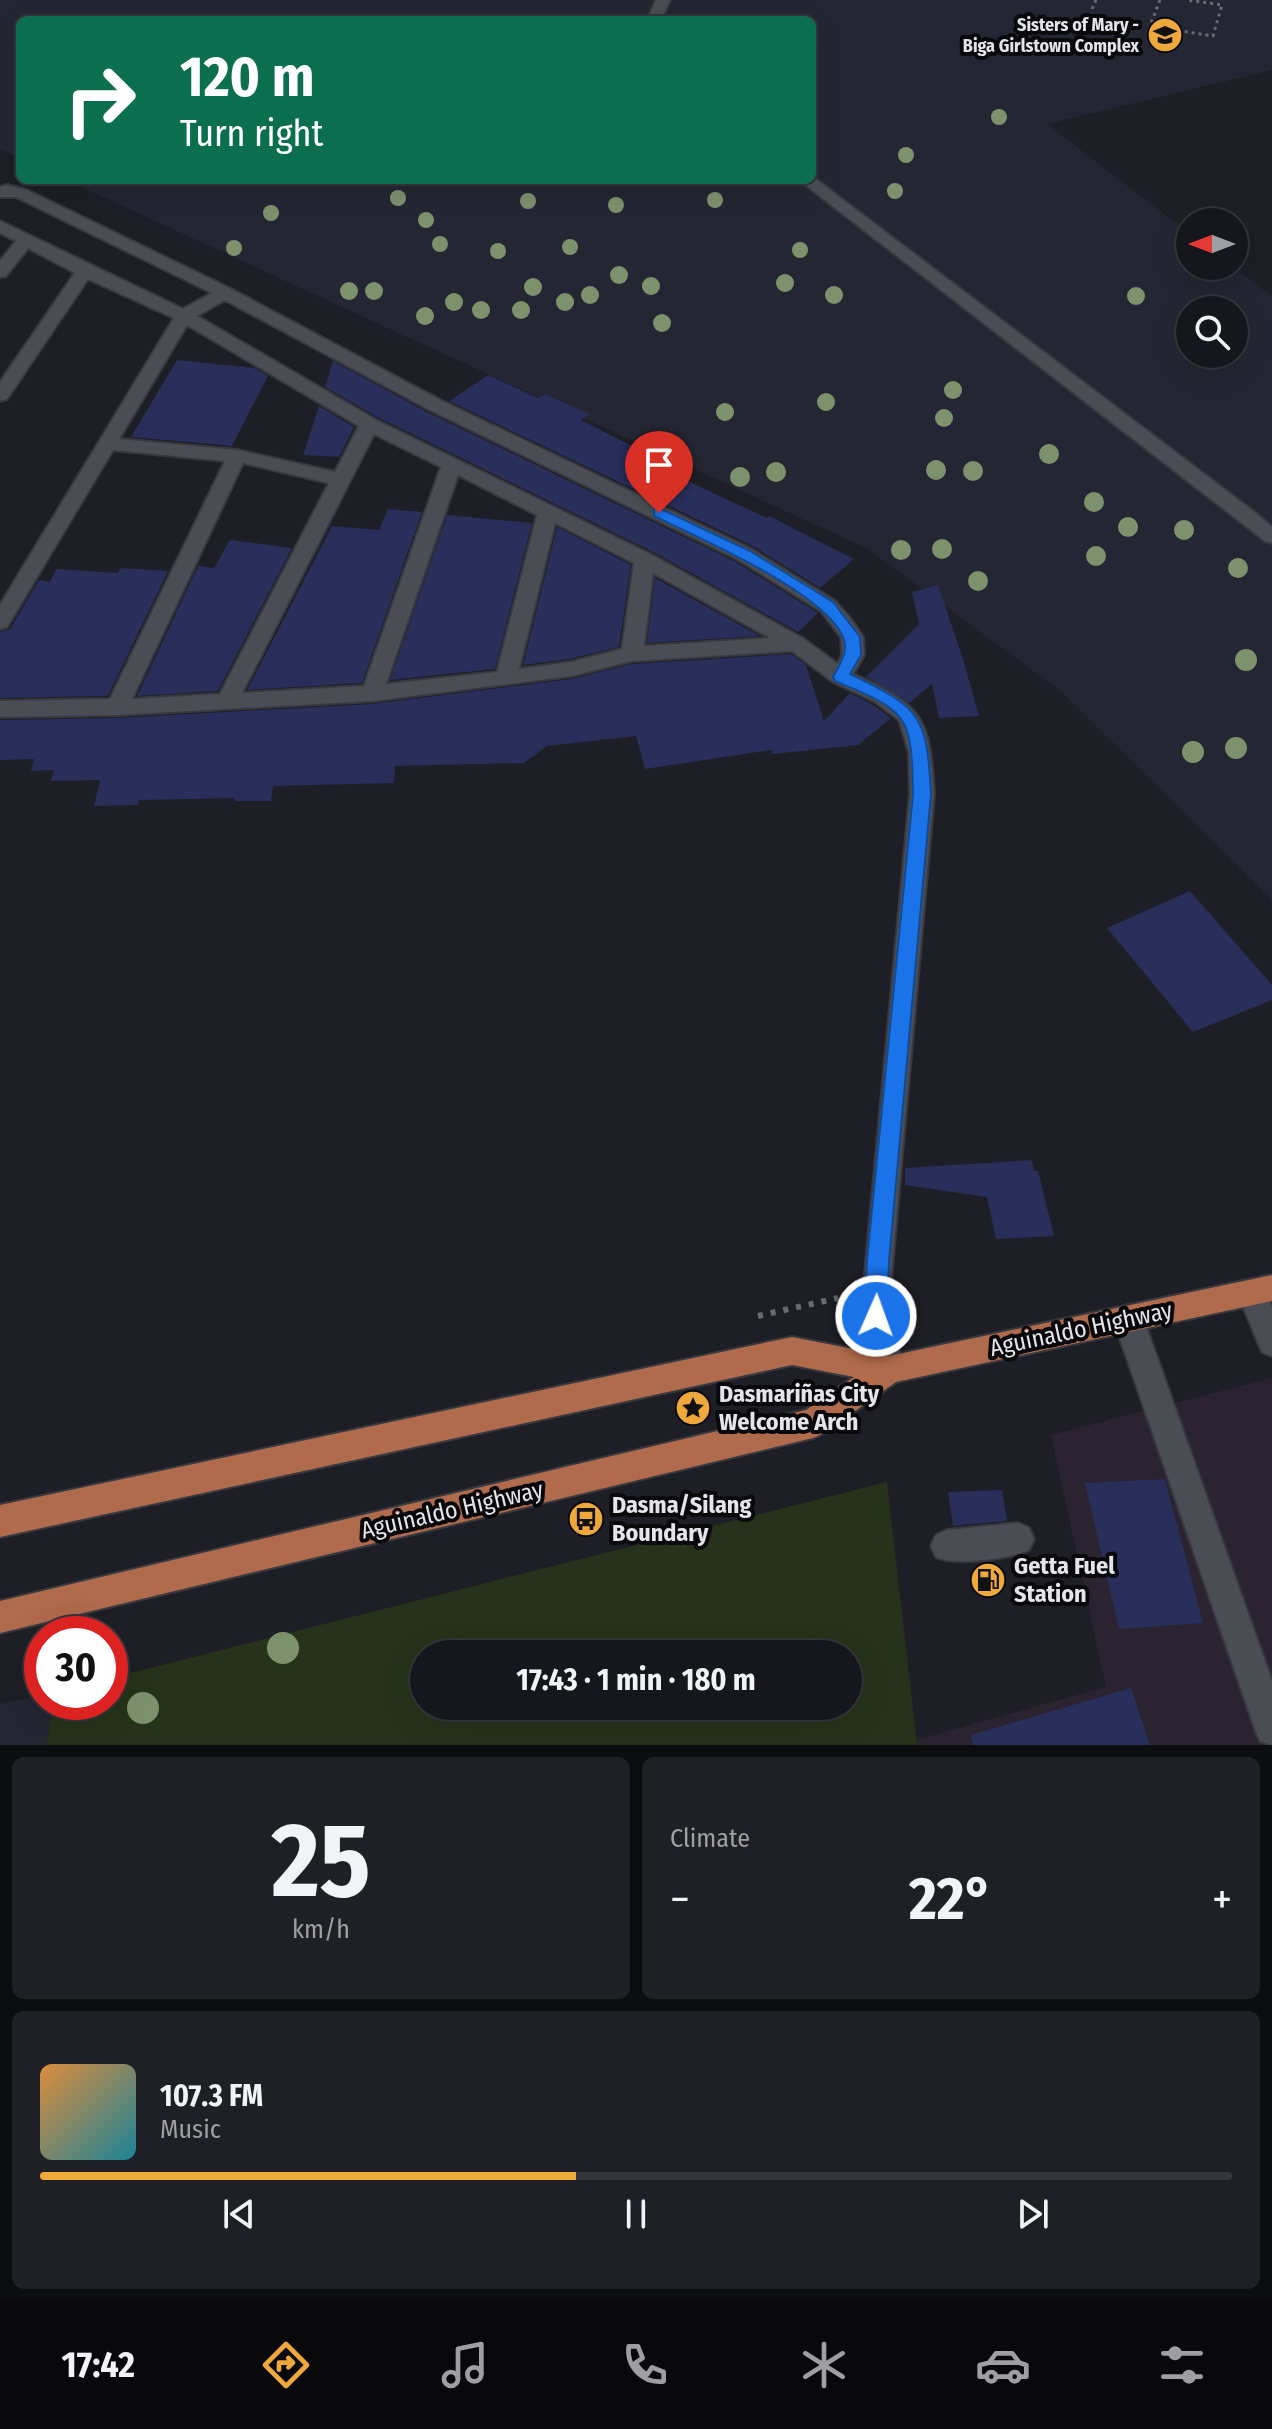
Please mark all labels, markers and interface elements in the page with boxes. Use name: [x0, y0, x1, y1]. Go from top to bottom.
place label: Sisters of Mary - Biga Girlstown Complex: [963, 14, 1140, 57]
school or university icon: Sisters of Mary - Biga Girlstown Complex: [1146, 16, 1184, 54]
text: 120 m: [180, 44, 315, 111]
icon: right: [48, 48, 152, 152]
text: Turn right: [180, 112, 323, 156]
north arrow: [1176, 208, 1248, 280]
map controls: [1176, 208, 1248, 368]
button: search: [1176, 296, 1248, 368]
pin: [625, 431, 693, 513]
icon: arrive: [637, 443, 681, 487]
position arrow: [834, 1274, 918, 1358]
street label: Aguinaldo Highway: [987, 1296, 1175, 1362]
place label: Dasmariñas City Welcome Arch: [719, 1380, 880, 1436]
place icon: Dasmariñas City Welcome Arch: [674, 1389, 712, 1427]
street label: Aguinaldo Highway: [358, 1475, 546, 1545]
place label: Dasma/Silang Boundary: [612, 1491, 751, 1547]
bus stop icon: Dasma/Silang Boundary: [567, 1500, 605, 1538]
place label: Getta Fuel Station: [1014, 1552, 1115, 1608]
fuel station icon: Getta Fuel Station: [969, 1561, 1007, 1599]
speed limit sign: 30: [24, 1616, 128, 1720]
text: 17:43 · 1 min · 180 m: [516, 1662, 756, 1698]
text: 25: [271, 1799, 371, 1924]
text: Climate: [670, 1823, 750, 1854]
text: 22°: [909, 1863, 993, 1935]
text: −: [670, 1873, 690, 1926]
text: +: [1212, 1873, 1232, 1926]
text: km/h: [292, 1914, 350, 1945]
text: 107.3 FM: [160, 2078, 263, 2114]
text: Music: [160, 2114, 221, 2145]
icon: previous: [217, 2192, 261, 2236]
icon: pause: [614, 2192, 658, 2236]
icon: next: [1011, 2192, 1055, 2236]
icon: directions: [258, 2337, 314, 2393]
icon: music: [437, 2337, 493, 2393]
icon: phone: [617, 2337, 673, 2393]
icon: climate: [796, 2337, 852, 2393]
icon: car: [975, 2337, 1031, 2393]
icon: filters: [1154, 2337, 1210, 2393]
text: 17:42: [62, 2343, 135, 2387]

